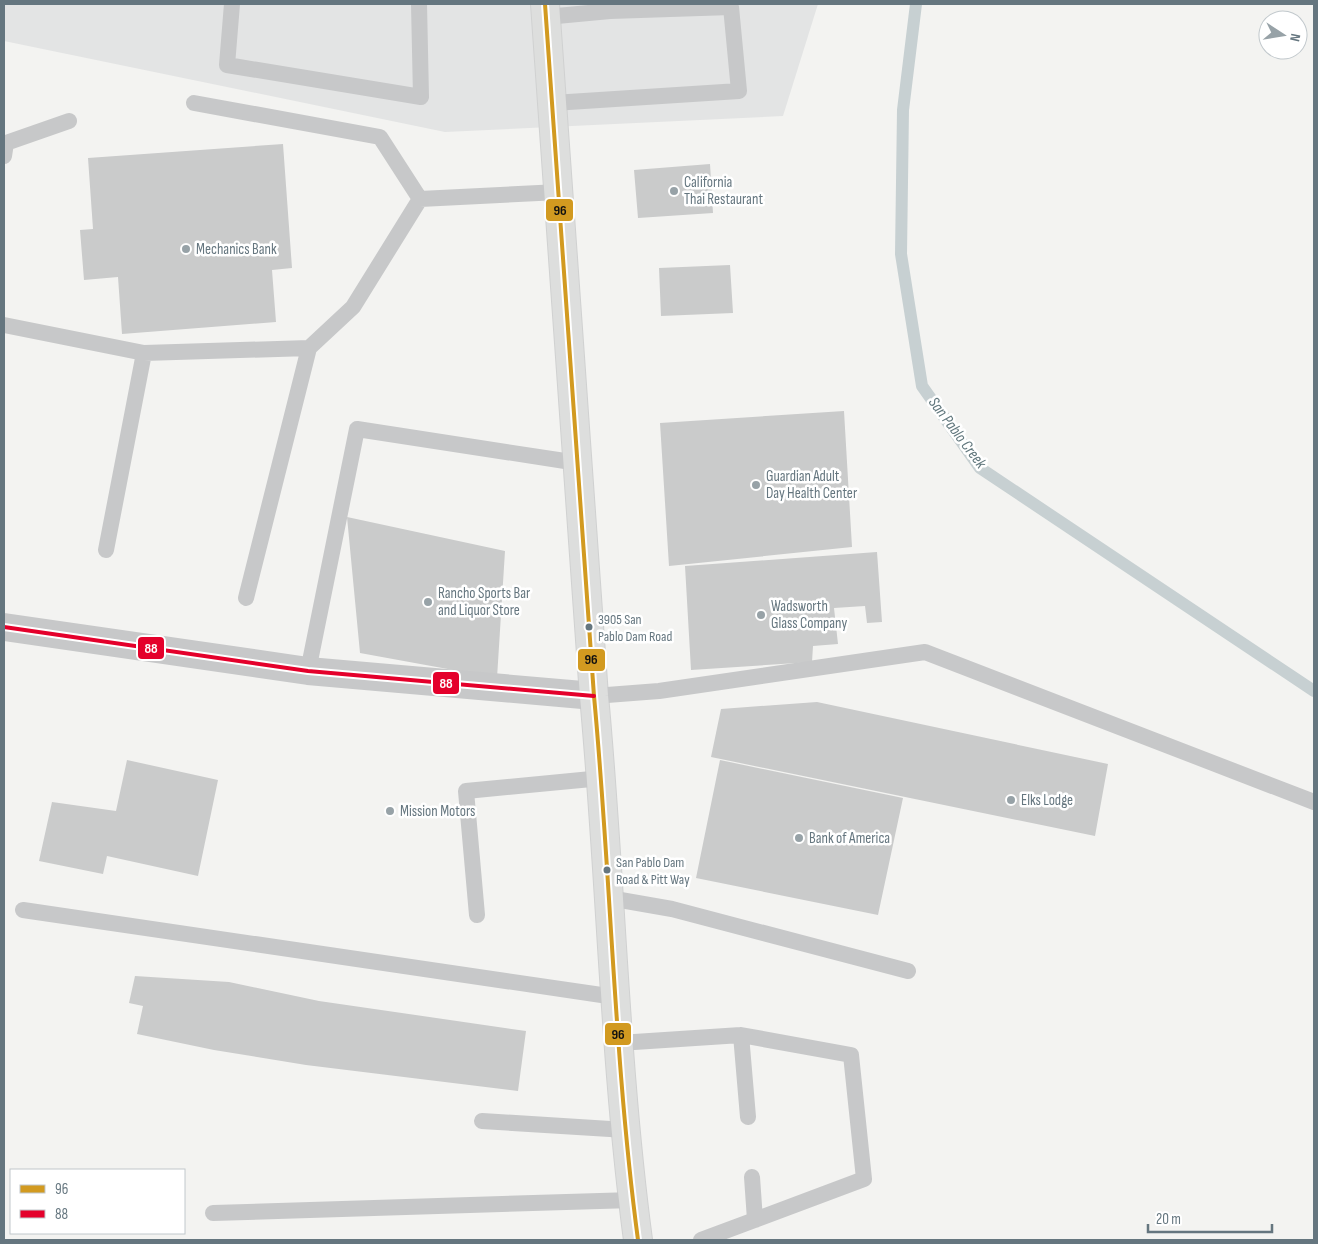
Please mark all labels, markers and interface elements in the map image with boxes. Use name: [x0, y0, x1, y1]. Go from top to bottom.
north arrow: [1258, 10, 1308, 60]
text: N: [1286, 32, 1304, 43]
place label: California Thai Restaurant: [684, 173, 763, 209]
marker: California Thai Restaurant: [668, 185, 680, 197]
line badge: 96: [545, 198, 574, 222]
text: 96: [553, 202, 567, 219]
place label: Mechanics Bank: [196, 240, 277, 259]
marker: Mechanics Bank: [180, 243, 192, 255]
water label: San Pablo Creek: [924, 394, 991, 473]
place label: Guardian Adult Day Health Center: [766, 467, 858, 503]
marker: Guardian Adult Day Health Center: [750, 479, 762, 491]
place label: Rancho Sports Bar and Liquor Store: [438, 584, 531, 620]
marker: Rancho Sports Bar and Liquor Store: [422, 596, 434, 608]
place label: Wadsworth Glass Company: [771, 597, 847, 633]
marker: Wadsworth Glass Company: [755, 609, 767, 621]
place label: 3905 San Pablo Dam Road: [598, 611, 672, 645]
marker: 3905 San Pablo Dam Road: [584, 622, 594, 632]
line badge: 88: [137, 636, 165, 660]
text: 88: [144, 640, 158, 657]
line badge: 96: [577, 648, 606, 672]
text: 96: [584, 651, 598, 668]
line badge: 88: [432, 671, 460, 695]
text: 88: [439, 675, 453, 692]
place label: Elks Lodge: [1021, 791, 1073, 810]
marker: Elks Lodge: [1005, 794, 1017, 806]
place label: Mission Motors: [400, 802, 475, 821]
marker: Mission Motors: [384, 805, 396, 817]
place label: Bank of America: [809, 829, 890, 848]
marker: Bank of America: [793, 832, 805, 844]
place label: San Pablo Dam Road & Pitt Way: [616, 854, 690, 888]
marker: San Pablo Dam Road & Pitt Way: [602, 865, 612, 875]
line badge: 96: [604, 1022, 632, 1046]
text: 96: [611, 1026, 625, 1043]
legend: [10, 1169, 185, 1234]
text: 96: [55, 1180, 68, 1199]
scale bar: [1148, 1202, 1272, 1234]
text: 88: [55, 1205, 68, 1224]
text: 20 m: [1156, 1210, 1181, 1229]

